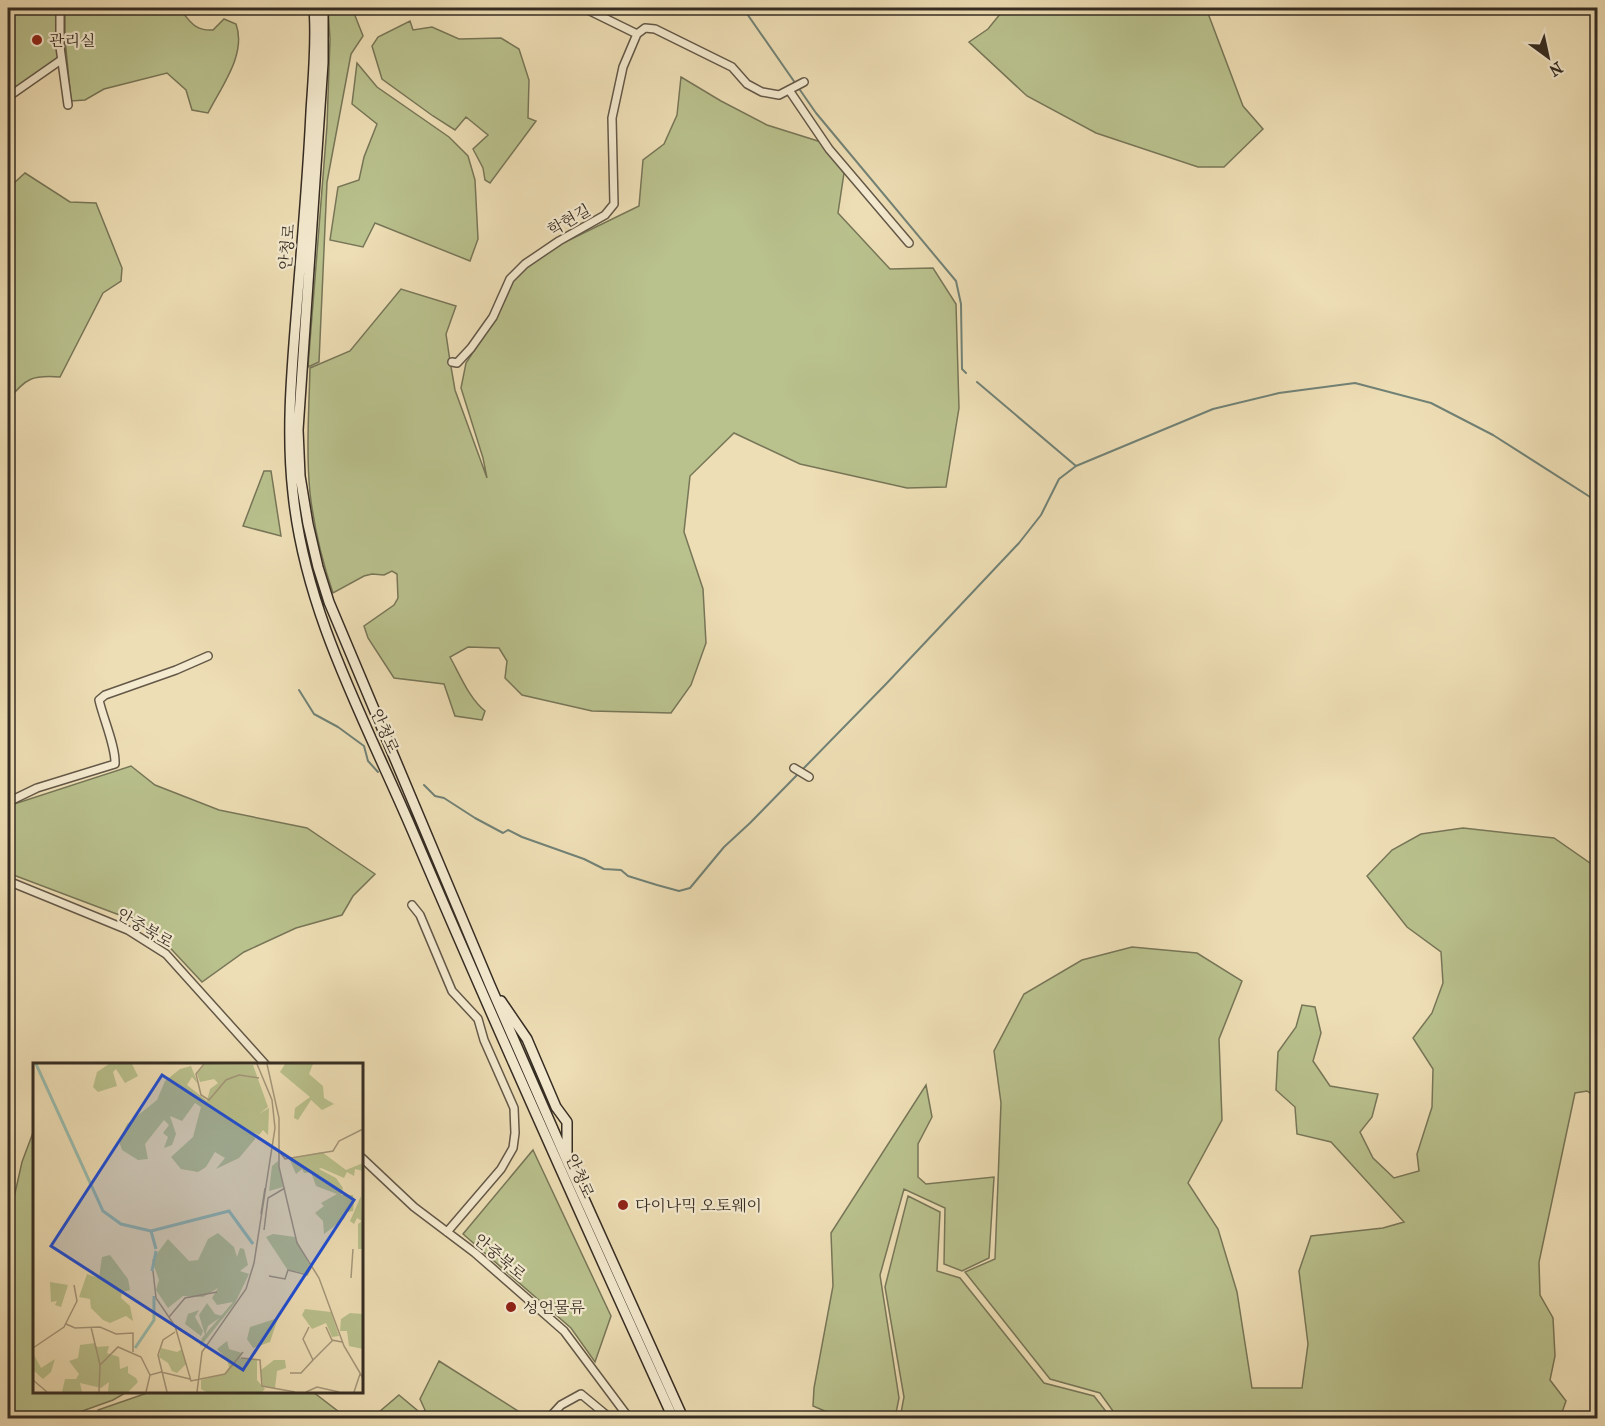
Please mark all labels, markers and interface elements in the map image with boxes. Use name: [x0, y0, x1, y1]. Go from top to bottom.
north arrow: [1518, 27, 1578, 87]
place label: 관리실: [49, 31, 95, 50]
marker: 관리실: [30, 33, 44, 47]
text: N: [1545, 58, 1566, 81]
street label: 학현길: [544, 200, 594, 240]
street label: 안청로: [276, 223, 299, 271]
street label: 안청로: [367, 706, 403, 757]
street label: 안중북로: [113, 904, 177, 952]
inset map: [33, 1063, 363, 1393]
street label: 안청로: [562, 1151, 598, 1202]
place label: 다이나믹 오토웨이: [635, 1196, 762, 1215]
marker: 다이나믹 오토웨이: [616, 1198, 630, 1212]
street label: 안중북로: [470, 1230, 530, 1284]
place label: 성언물류: [523, 1298, 585, 1317]
marker: 성언물류: [504, 1300, 518, 1314]

